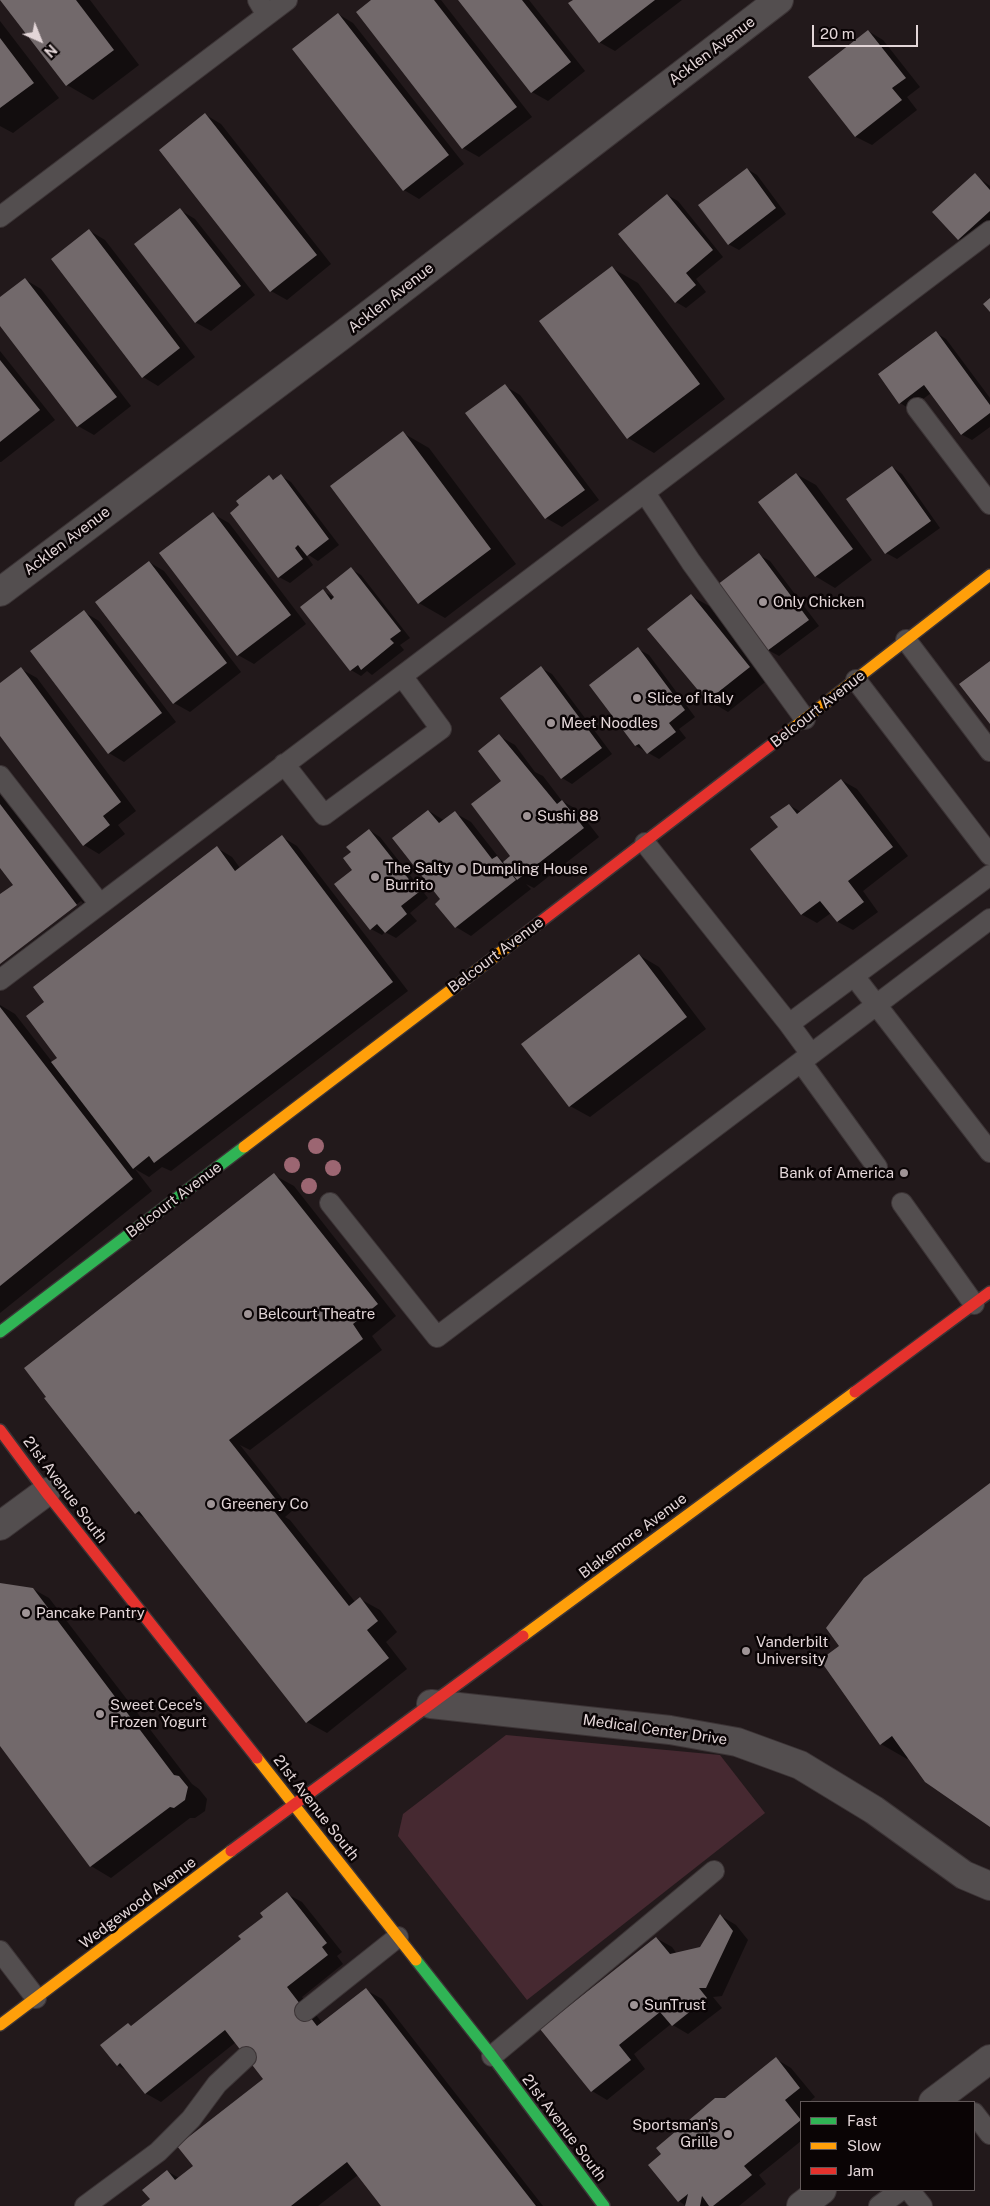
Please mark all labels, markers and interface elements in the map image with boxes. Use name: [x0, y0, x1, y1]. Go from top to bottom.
street label: Acklen Avenue: [665, 13, 759, 89]
north arrow: [15, 15, 65, 65]
scale bar: [815, 15, 921, 47]
text: 20 m: [820, 25, 855, 42]
text: N: [41, 41, 60, 60]
street label: Acklen Avenue: [345, 259, 437, 337]
street label: Acklen Avenue: [20, 503, 114, 579]
place label: Only Chicken: [773, 593, 864, 611]
marker: Only Chicken: [757, 596, 769, 608]
street label: Belcourt Avenue: [767, 667, 869, 751]
place label: Slice of Italy: [647, 689, 734, 707]
marker: Slice of Italy: [631, 692, 643, 704]
place label: Meet Noodles: [561, 714, 658, 732]
marker: Meet Noodles: [545, 717, 557, 729]
place label: Sushi 88: [537, 807, 599, 825]
marker: Sushi 88: [521, 810, 533, 822]
place label: The Salty Burrito: [385, 859, 451, 894]
place label: Dumpling House: [472, 860, 588, 878]
marker: Dumpling House: [456, 863, 468, 875]
marker: The Salty Burrito: [369, 871, 381, 883]
street label: Belcourt Avenue: [445, 913, 547, 997]
street label: Belcourt Avenue: [123, 1158, 225, 1242]
place label: Bank of America: [779, 1164, 894, 1182]
marker: Bank of America: [898, 1167, 910, 1179]
place label: Belcourt Theatre: [258, 1305, 375, 1323]
marker: Belcourt Theatre: [242, 1308, 254, 1320]
street label: 21st Avenue South: [19, 1433, 111, 1547]
street label: Blakemore Avenue: [576, 1490, 690, 1582]
place label: Greenery Co: [221, 1495, 308, 1513]
marker: Greenery Co: [205, 1498, 217, 1510]
place label: Pancake Pantry: [36, 1604, 145, 1622]
marker: Pancake Pantry: [20, 1607, 32, 1619]
place label: Vanderbilt University: [756, 1633, 828, 1668]
marker: Vanderbilt University: [740, 1645, 752, 1657]
place label: Sweet Cece's Frozen Yogurt: [110, 1696, 207, 1731]
marker: Sweet Cece's Frozen Yogurt: [94, 1708, 106, 1720]
street label: Medical Center Drive: [582, 1711, 728, 1749]
street label: 21st Avenue South: [269, 1752, 363, 1864]
street label: Wedgewood Avenue: [76, 1853, 200, 1953]
place label: SunTrust: [644, 1996, 706, 2014]
marker: SunTrust: [628, 1999, 640, 2011]
street label: 21st Avenue South: [518, 2071, 610, 2185]
legend: [800, 2101, 975, 2191]
text: Fast: [847, 2112, 877, 2129]
place label: Sportsman's Grille: [632, 2116, 718, 2151]
marker: Sportsman's Grille: [722, 2128, 734, 2140]
text: Slow: [847, 2137, 881, 2154]
text: Jam: [847, 2162, 874, 2179]

